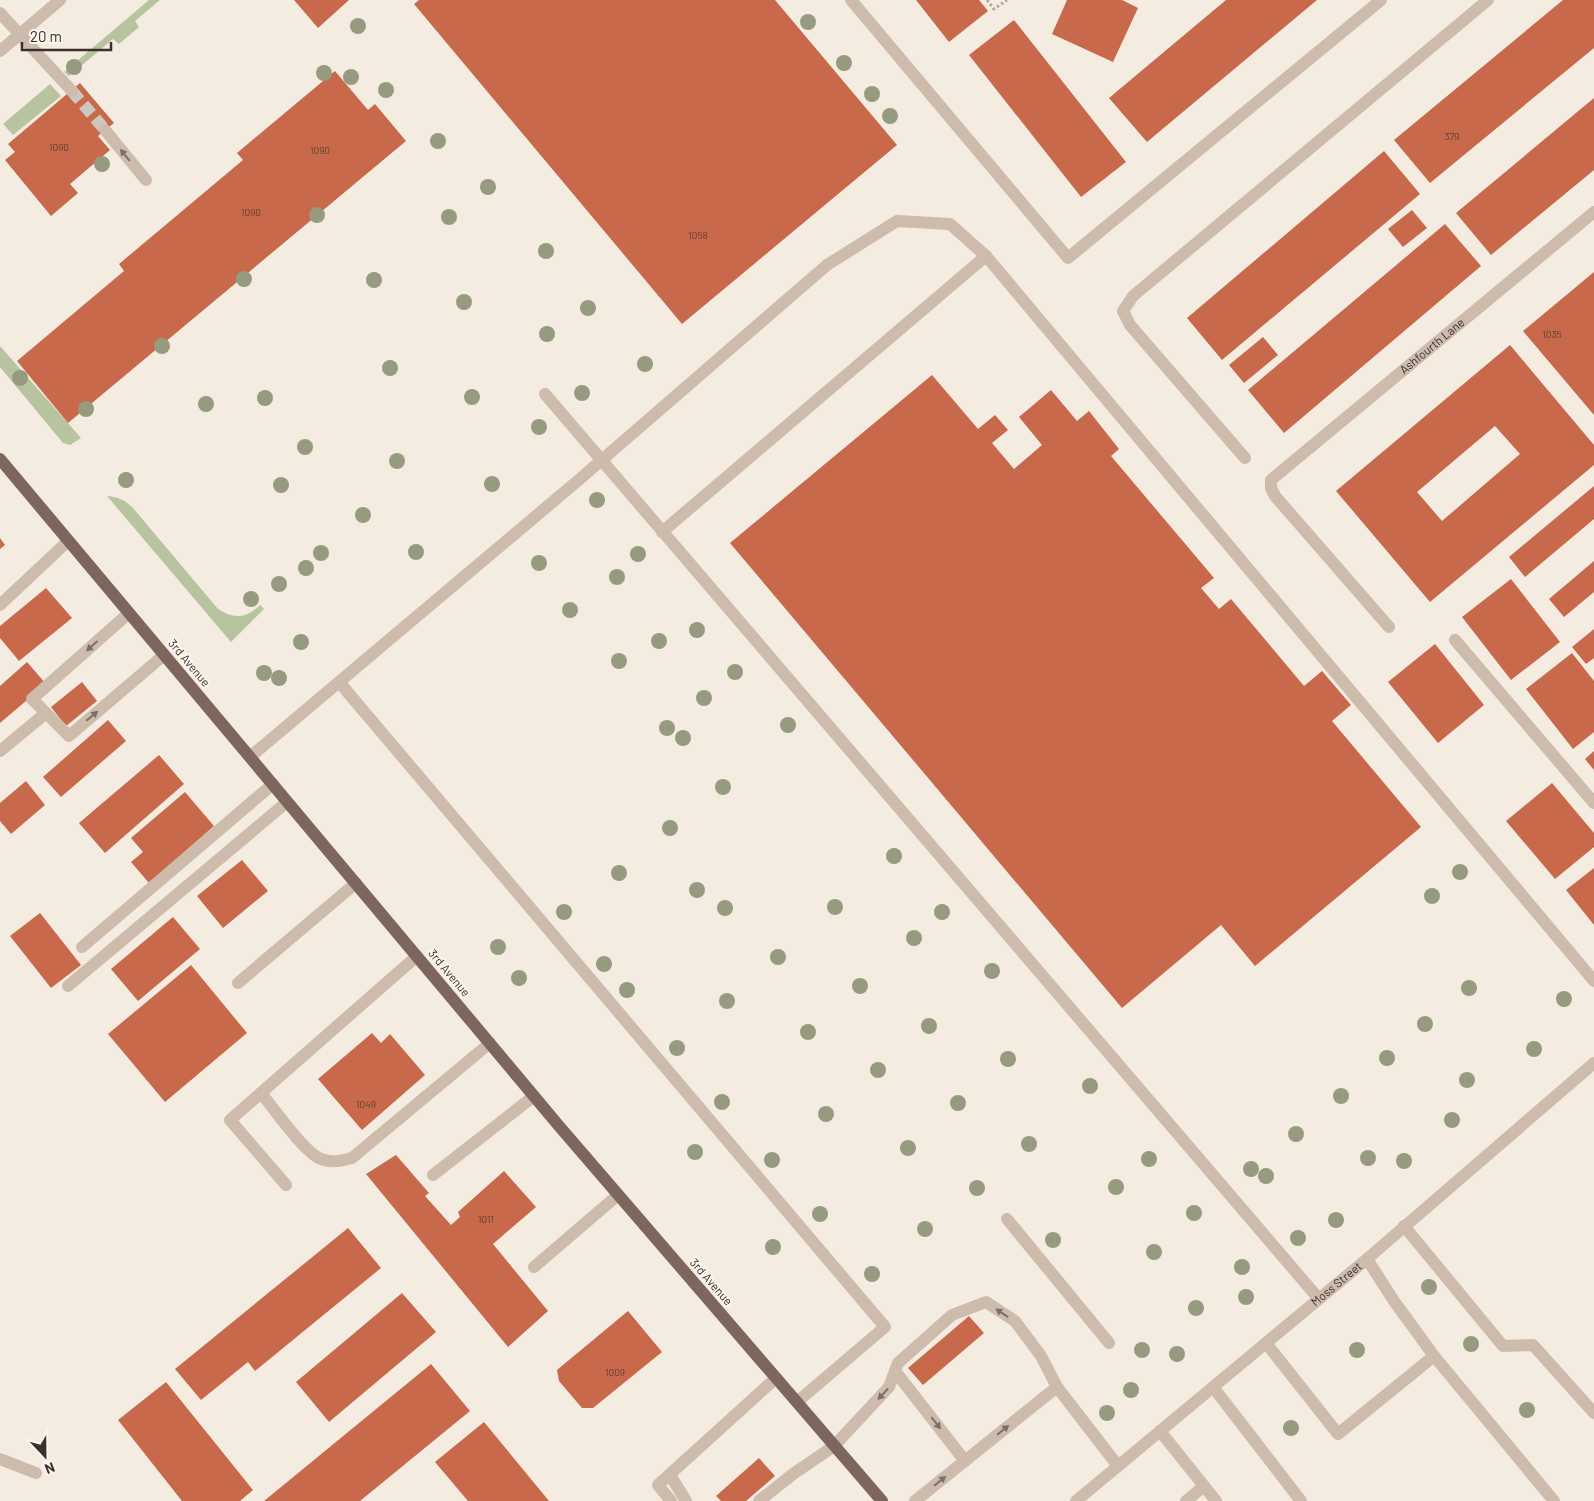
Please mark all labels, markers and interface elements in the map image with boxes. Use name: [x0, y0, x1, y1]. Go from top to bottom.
scale bar: [22, 20, 111, 52]
text: 20 m: [30, 27, 62, 45]
house number: 379: [1444, 130, 1460, 142]
house number: 1090: [49, 141, 69, 153]
house number: 1090: [310, 144, 330, 156]
one-way arrow: [120, 149, 131, 162]
house number: 1090: [241, 206, 261, 218]
house number: 1058: [688, 229, 708, 241]
street label: Ashfourth Lane: [1396, 315, 1467, 376]
house number: 1035: [1542, 328, 1562, 340]
street label: 3rd Avenue: [166, 636, 214, 689]
one-way arrow: [86, 640, 99, 651]
one-way arrow: [85, 711, 98, 722]
street label: 3rd Avenue: [426, 946, 474, 999]
house number: 1049: [356, 1098, 376, 1110]
house number: 1011: [478, 1213, 494, 1225]
street label: 3rd Avenue: [688, 1255, 736, 1308]
street label: Moss Street: [1308, 1258, 1364, 1309]
one-way arrow: [995, 1308, 1009, 1318]
house number: 1009: [605, 1366, 625, 1378]
one-way arrow: [877, 1387, 889, 1399]
one-way arrow: [930, 1416, 941, 1429]
one-way arrow: [996, 1425, 1009, 1436]
north arrow: [20, 1431, 70, 1481]
text: N: [43, 1459, 58, 1478]
one-way arrow: [933, 1475, 946, 1486]

